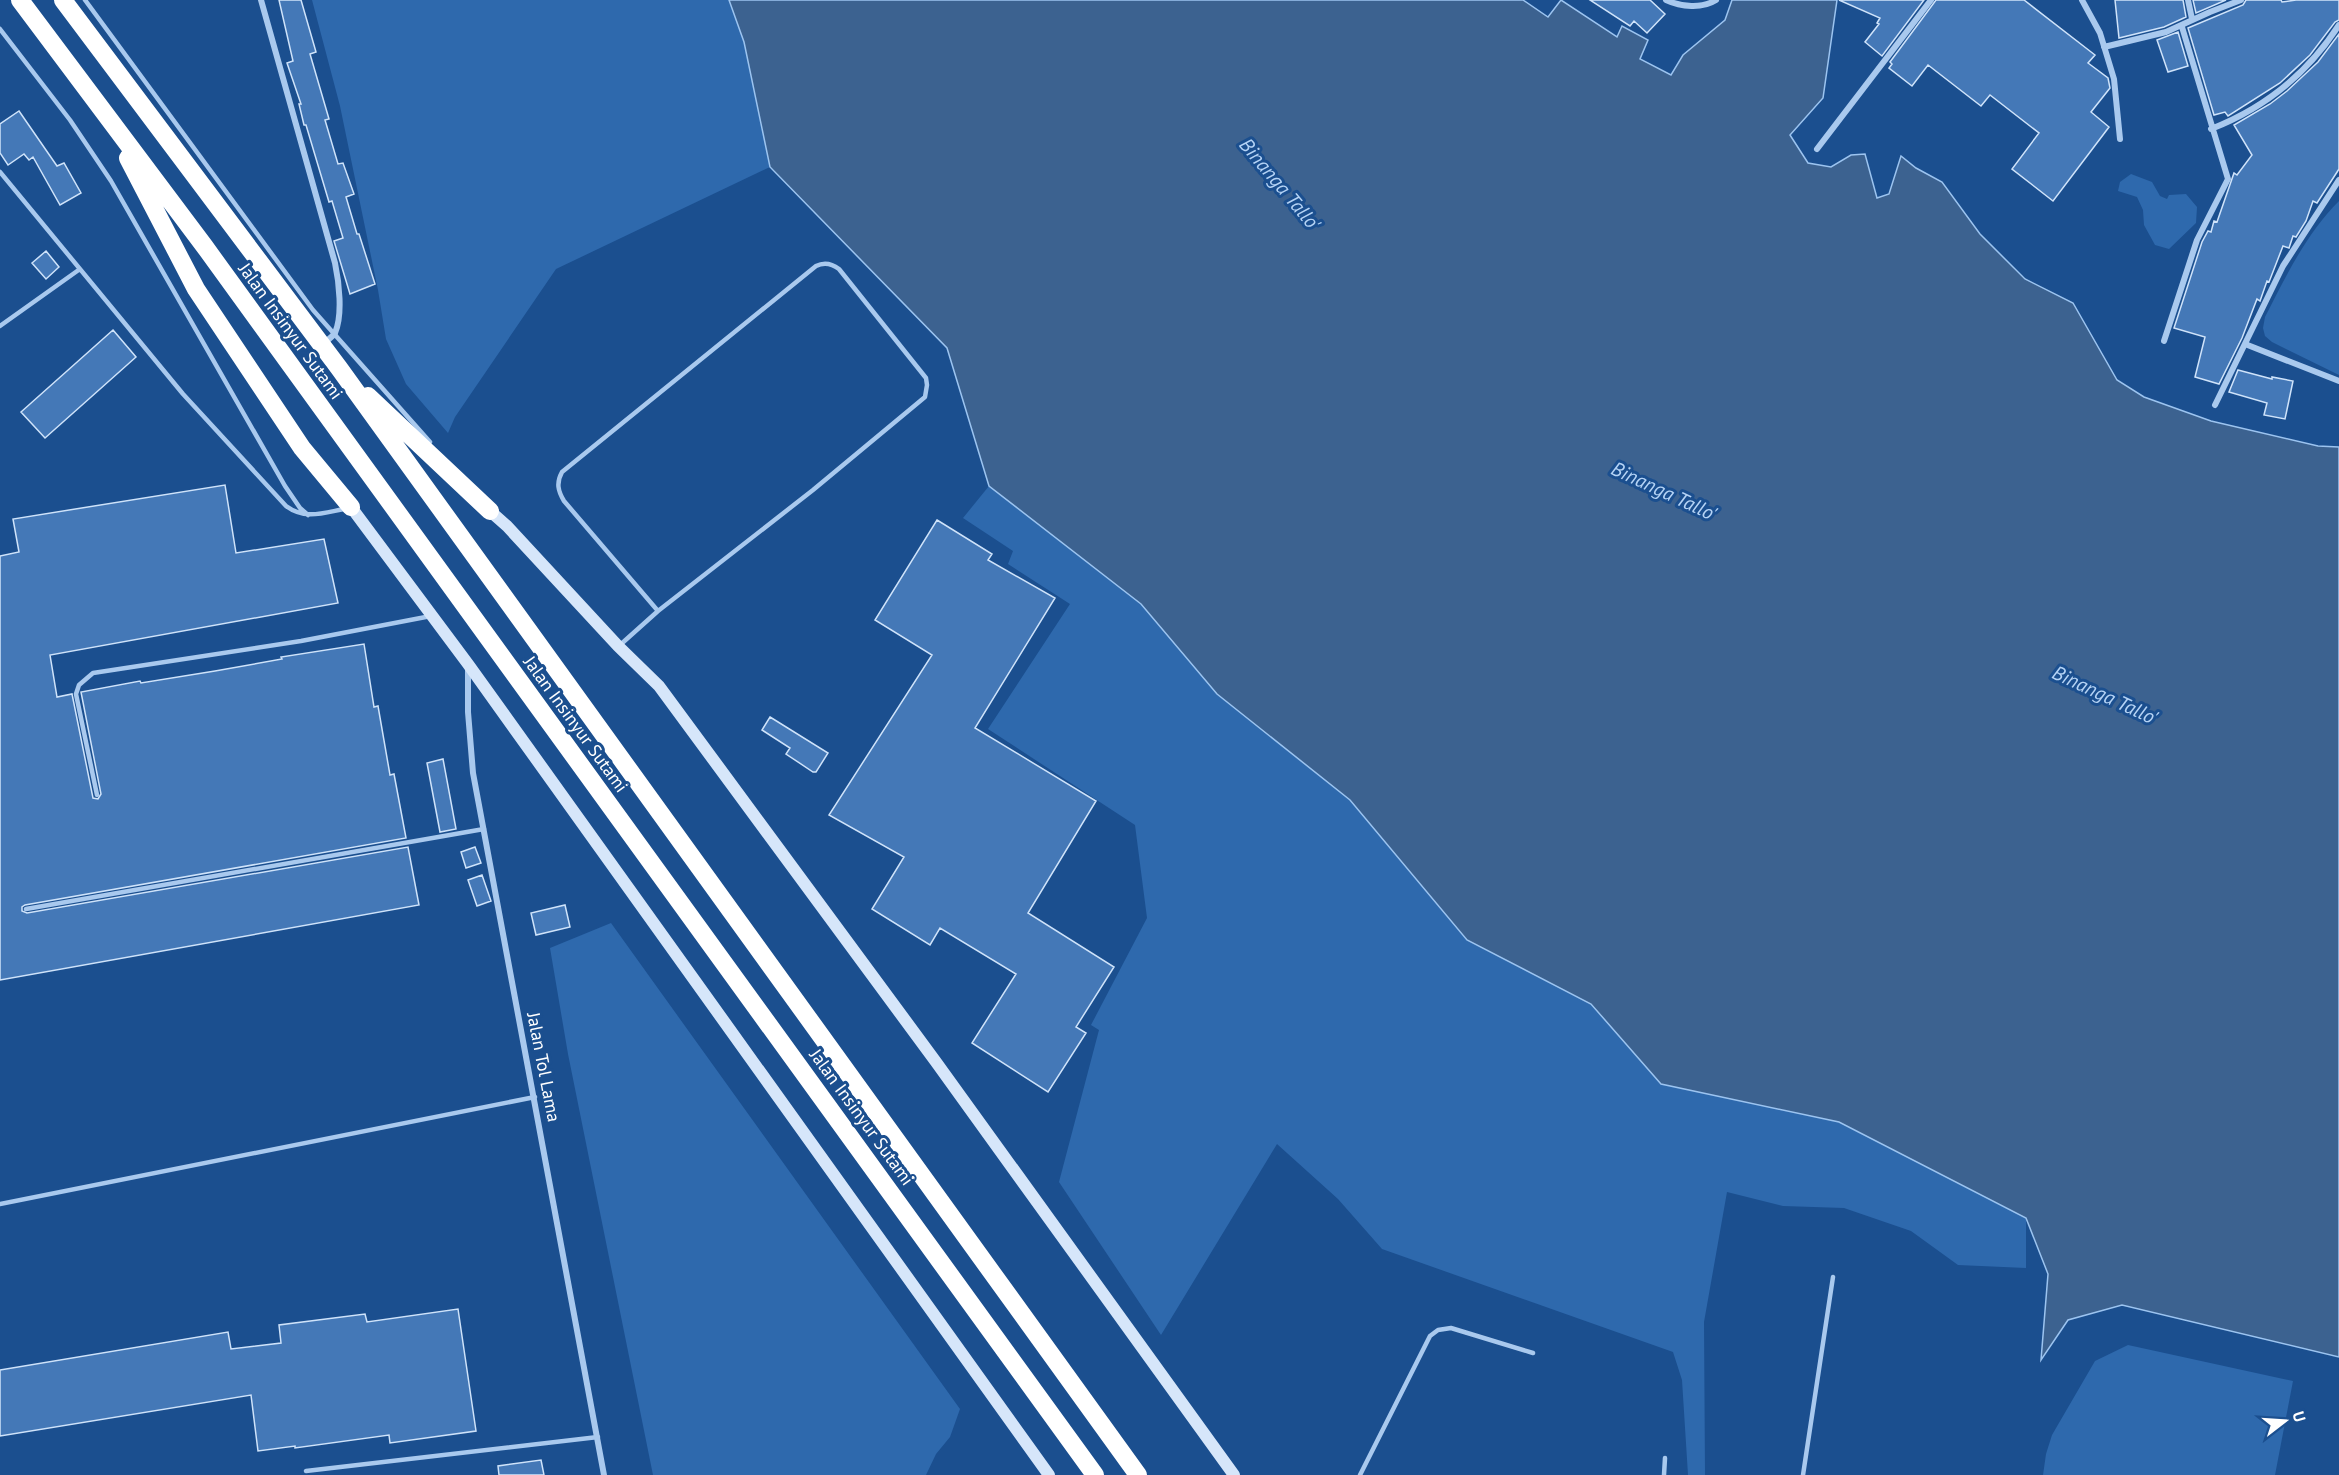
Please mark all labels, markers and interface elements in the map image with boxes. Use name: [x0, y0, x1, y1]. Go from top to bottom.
water label: Binanga Tallo': [1234, 132, 1327, 236]
street label: Jalan Insinyur Sutami: [233, 257, 348, 404]
water label: Binanga Tallo': [1607, 455, 1722, 527]
street label: Jalan Insinyur Sutami: [518, 650, 633, 797]
water label: Binanga Tallo': [2048, 659, 2163, 731]
street label: Jalan Tol Lama: [522, 1009, 566, 1124]
street label: Jalan Insinyur Sutami: [804, 1043, 919, 1190]
north arrow: [2255, 1391, 2315, 1451]
text: U: [2288, 1409, 2310, 1424]

